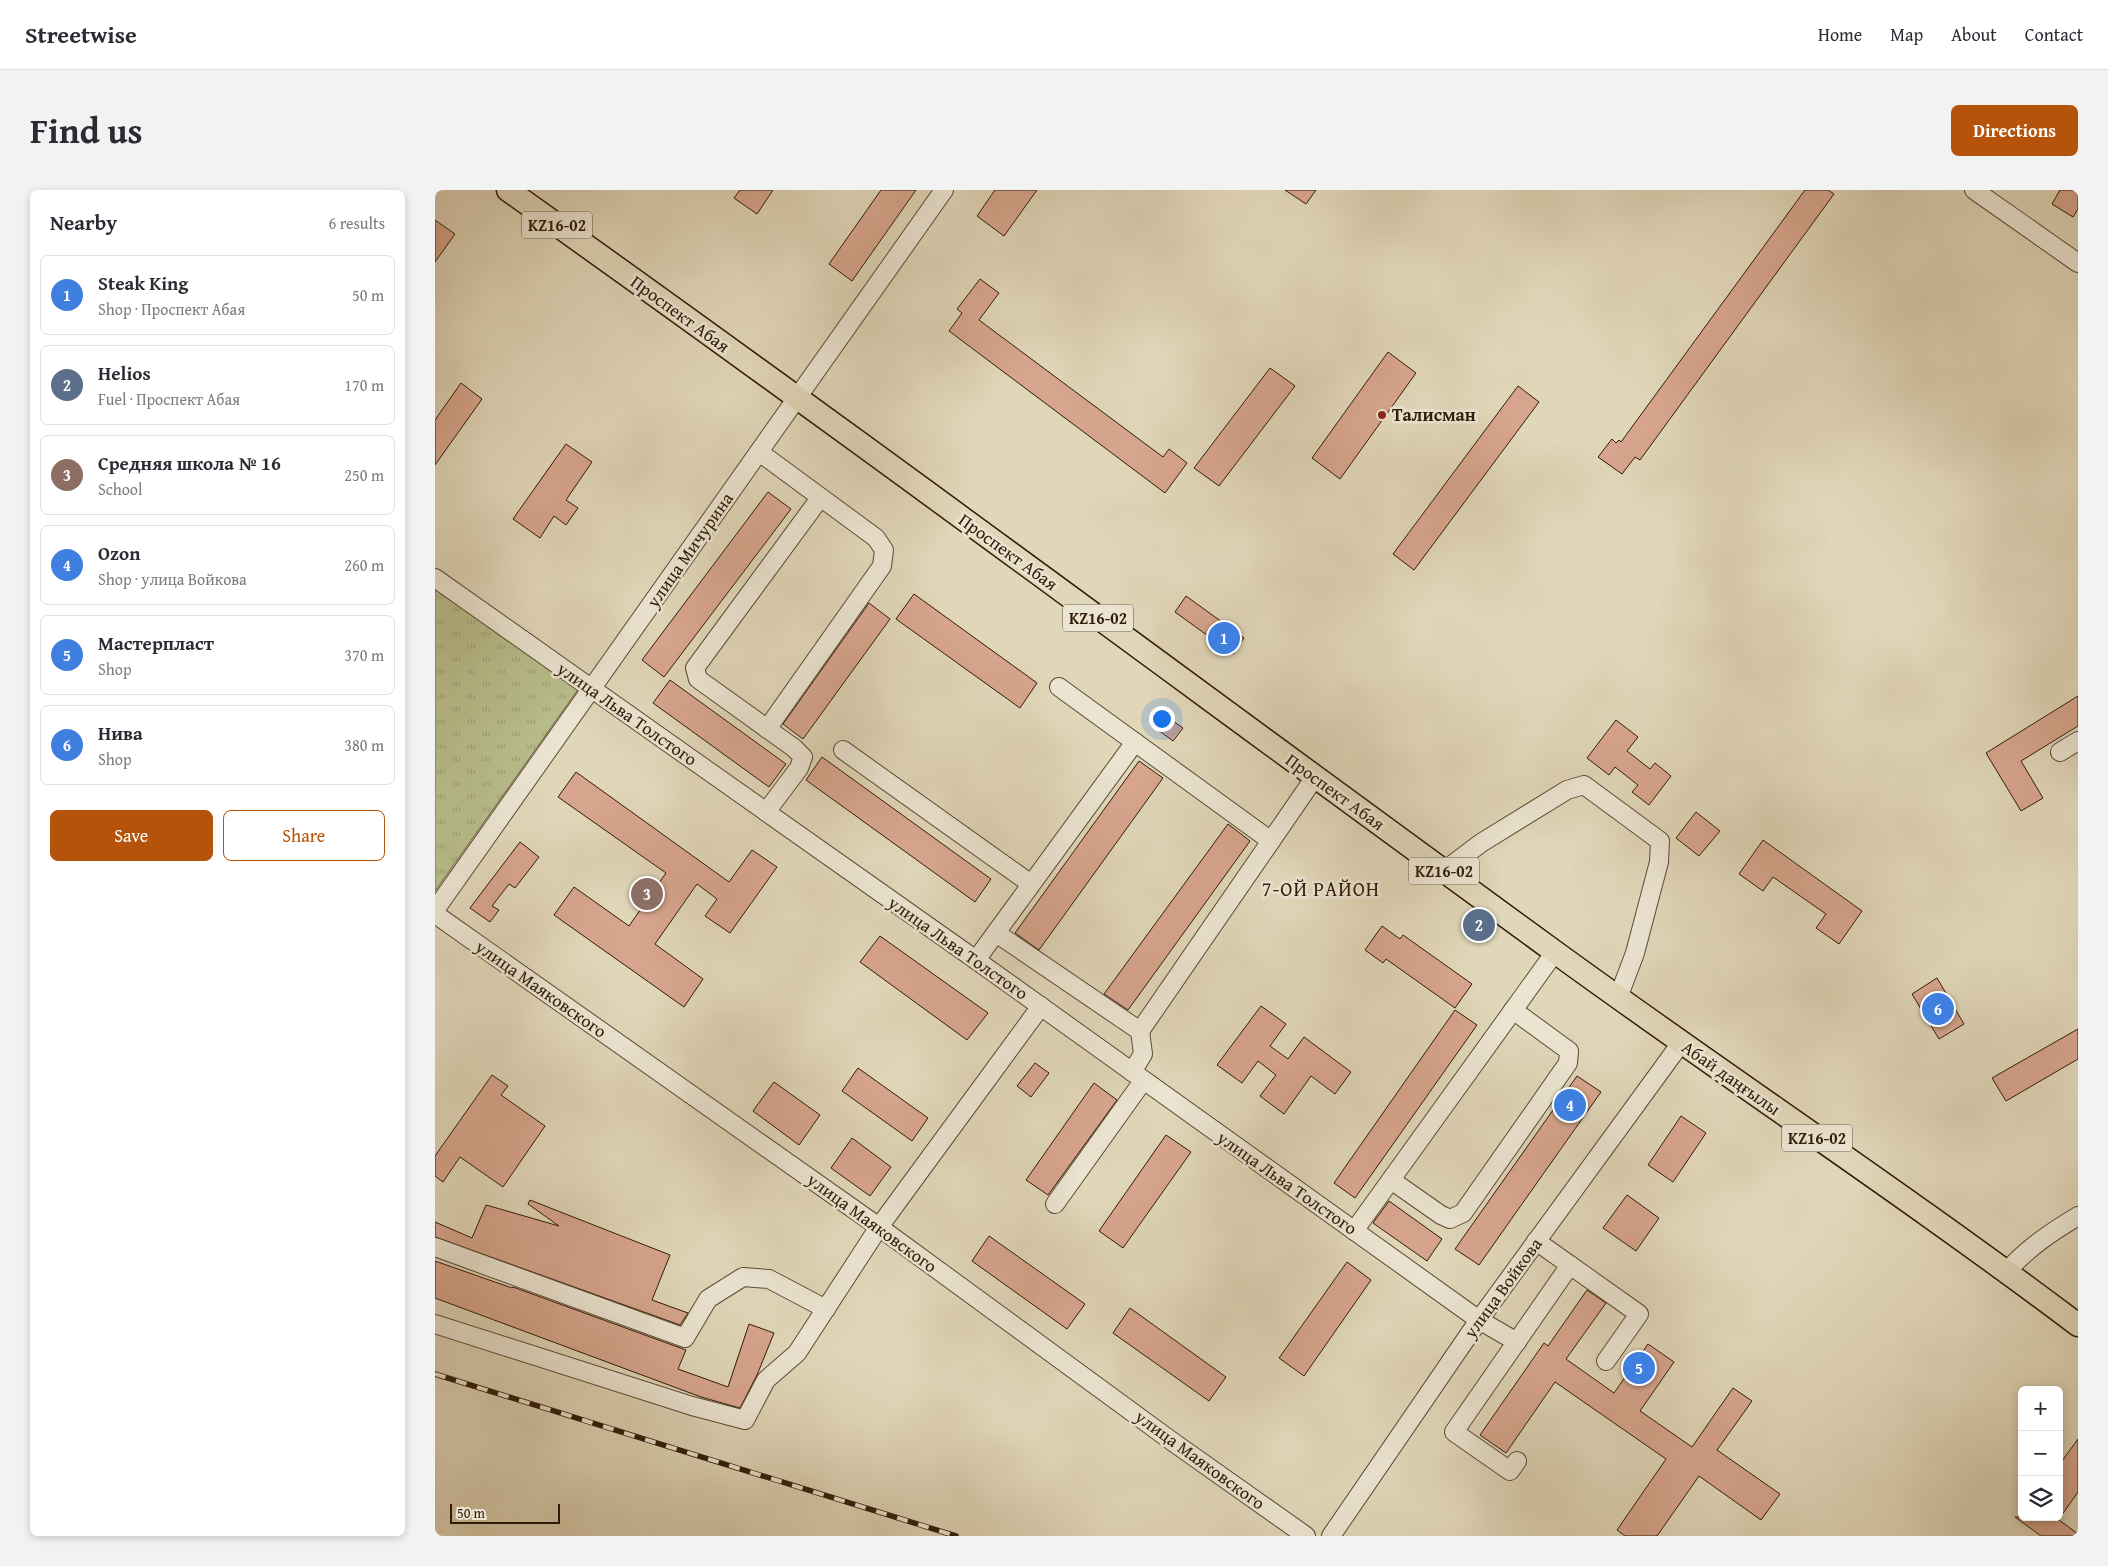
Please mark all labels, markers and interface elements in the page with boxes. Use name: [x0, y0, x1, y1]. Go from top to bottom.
text: Streetwise: [25, 17, 137, 52]
text: Home: [1818, 21, 1862, 48]
text: Map: [1890, 21, 1923, 48]
text: About: [1951, 21, 1997, 48]
text: Contact: [2025, 21, 2083, 48]
text: Find us: [30, 105, 143, 156]
button: Directions: [1951, 105, 2078, 156]
text: Nearby: [50, 207, 117, 238]
text: 6 results: [328, 211, 385, 235]
road number: KZ16-02: [522, 212, 592, 238]
street label: Проспект Абая: [625, 268, 736, 359]
text: Steak King: [98, 269, 188, 297]
text: 1: [63, 283, 71, 307]
text: 50 m: [352, 283, 384, 307]
text: Shop · Проспект Абая: [98, 297, 245, 321]
text: Helios: [98, 359, 151, 387]
text: 2: [63, 373, 71, 397]
text: 170 m: [344, 373, 384, 397]
text: Fuel · Проспект Абая: [98, 387, 240, 411]
place label: Талисман: [1392, 401, 1476, 428]
marker: Талисман: [1376, 409, 1388, 421]
text: Средняя школа № 16: [98, 449, 281, 477]
text: 3: [63, 463, 71, 487]
text: 250 m: [344, 463, 384, 487]
text: School: [98, 477, 142, 501]
street label: улица Мичурина: [639, 486, 740, 614]
street label: Проспект Абая: [953, 506, 1064, 597]
text: Ozon: [98, 539, 140, 567]
text: 4: [63, 553, 71, 577]
text: 260 m: [344, 553, 384, 577]
text: Shop · улица Войкова: [98, 567, 247, 591]
road number: KZ16-02: [1063, 604, 1133, 632]
pin: 1: [1208, 619, 1240, 657]
text: Мастерпласт: [98, 629, 214, 657]
text: 5: [63, 643, 71, 667]
text: 370 m: [344, 643, 384, 667]
street label: улица Льва Толстого: [551, 654, 703, 772]
text: Shop: [98, 657, 132, 681]
your location: [1149, 706, 1175, 732]
text: Нива: [98, 719, 143, 747]
text: 6: [63, 733, 71, 757]
text: 380 m: [344, 733, 384, 757]
street label: Проспект Абая: [1280, 746, 1391, 837]
text: Shop: [98, 747, 132, 771]
button: Save: [50, 810, 213, 861]
button: Share: [223, 810, 385, 861]
road number: KZ16-02: [1409, 858, 1479, 884]
district label: 7-ОЙ РАЙОН: [1262, 874, 1380, 903]
pin: 3: [631, 875, 663, 913]
street label: улица Льва Толстого: [882, 888, 1034, 1006]
pin: 2: [1463, 906, 1495, 944]
street label: улица Маяковского: [469, 932, 613, 1044]
pin: 6: [1922, 990, 1954, 1028]
street label: Абай даңғылы: [1676, 1034, 1787, 1122]
pin: 4: [1554, 1086, 1586, 1124]
street label: улица Льва Толстого: [1211, 1123, 1363, 1241]
road number: KZ16-02: [1782, 1124, 1852, 1151]
street label: улица Маяковского: [801, 1165, 943, 1279]
street label: улица Войкова: [1456, 1231, 1549, 1344]
pin: 5: [1623, 1349, 1655, 1387]
map controls: [2018, 1386, 2063, 1521]
button: +: [2018, 1386, 2063, 1431]
street label: улица Маяковского: [1129, 1402, 1271, 1516]
button: −: [2018, 1431, 2063, 1476]
button: layers: [2018, 1476, 2063, 1521]
scale bar: [450, 1501, 560, 1524]
text: 50 m: [457, 1503, 485, 1523]

